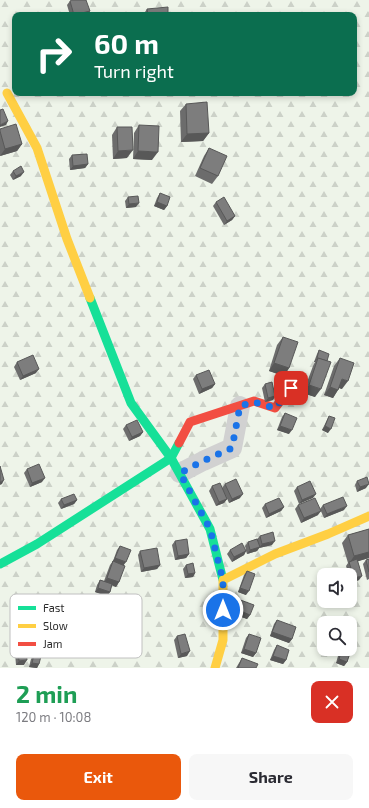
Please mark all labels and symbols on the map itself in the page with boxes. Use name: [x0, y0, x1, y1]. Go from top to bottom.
pin: [274, 371, 308, 405]
position arrow: [202, 589, 244, 631]
legend: [10, 594, 142, 658]
text: Fast: [43, 601, 65, 614]
text: Slow: [43, 619, 68, 632]
text: Jam: [43, 637, 62, 650]

